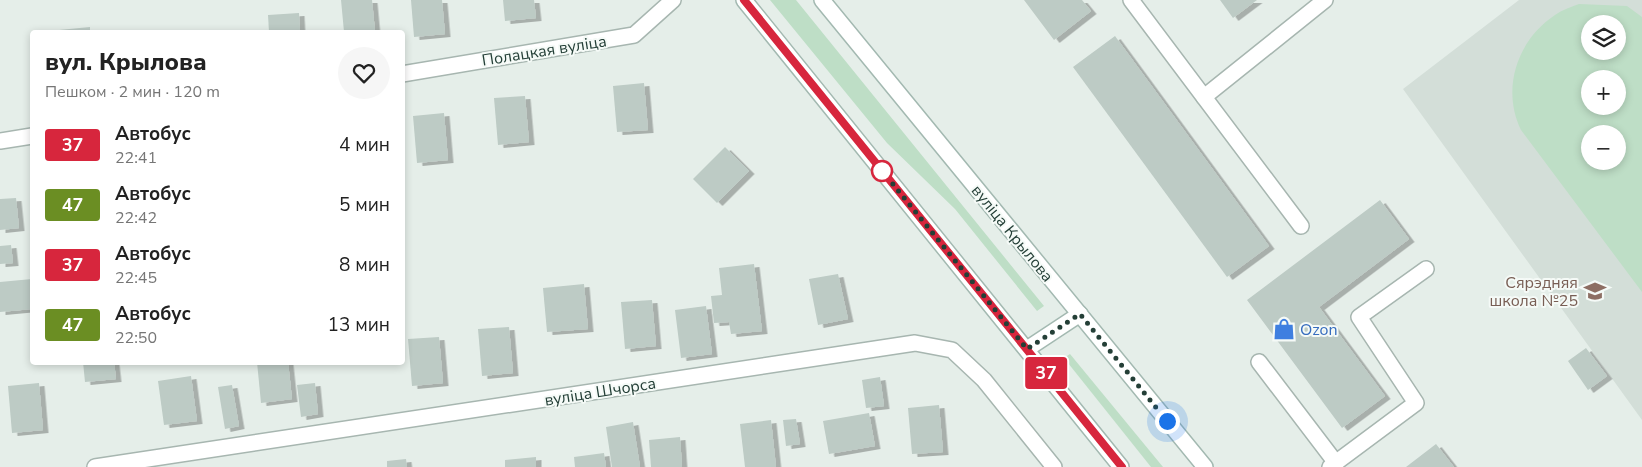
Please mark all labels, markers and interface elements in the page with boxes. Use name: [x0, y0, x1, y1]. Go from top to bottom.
map controls: [1581, 15, 1626, 170]
button: layers: [1581, 15, 1626, 60]
street label: Полацкая вуліца: [480, 30, 608, 72]
text: вул. Крылова: [45, 46, 207, 78]
button: heart: [338, 47, 390, 99]
button: +: [1581, 70, 1626, 115]
text: Пешком · 2 мин · 120 m: [45, 81, 220, 103]
text: Автобус: [115, 121, 191, 147]
button: −: [1581, 125, 1626, 170]
text: 4 мин: [339, 132, 390, 158]
text: 37: [62, 133, 83, 157]
text: 22:41: [115, 147, 157, 169]
unlabelled marker: [871, 160, 893, 182]
street label: вуліца Крылова: [966, 180, 1058, 287]
text: Автобус: [115, 181, 191, 207]
text: 5 мин: [339, 192, 390, 218]
text: 47: [62, 193, 83, 217]
text: 22:42: [115, 207, 157, 229]
text: Автобус: [115, 241, 191, 267]
text: 8 мин: [339, 252, 390, 278]
text: 37: [62, 253, 83, 277]
text: 22:45: [115, 267, 157, 289]
place label: Сярэдняя школа №25: [1490, 272, 1578, 312]
school or university icon: Сярэдняя школа №25: [1582, 278, 1608, 304]
text: Автобус: [115, 301, 191, 327]
text: 13 мин: [328, 312, 390, 338]
text: 47: [62, 313, 83, 337]
shop icon: Ozon: [1271, 316, 1297, 342]
place label: Ozon: [1300, 319, 1338, 341]
text: 22:50: [115, 327, 157, 349]
line badge: 37: [1024, 357, 1068, 389]
text: 37: [1035, 361, 1057, 385]
street label: вуліца Шчорса: [543, 372, 657, 412]
your location: [1155, 409, 1180, 434]

